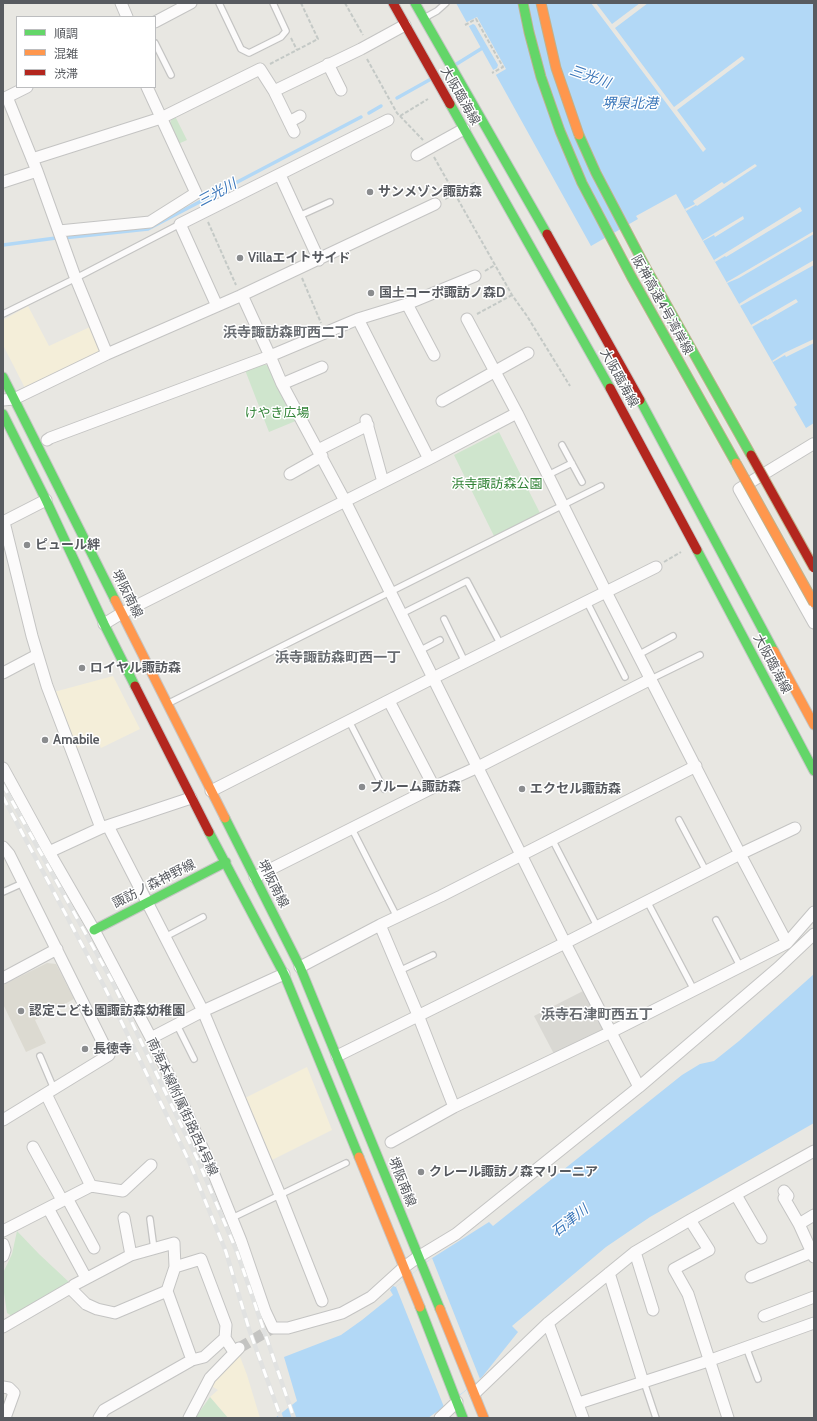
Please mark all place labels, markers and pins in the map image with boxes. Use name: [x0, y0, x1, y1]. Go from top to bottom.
place label: サンメゾン諏訪森: [378, 184, 482, 200]
marker: サンメゾン諏訪森: [365, 187, 375, 197]
place label: Villaエイトサイド: [248, 250, 350, 266]
marker: Villaエイトサイド: [235, 253, 245, 263]
place label: 国土コーポ諏訪ノ森D: [379, 285, 505, 301]
marker: 国土コーポ諏訪ノ森D: [366, 288, 376, 298]
place label: ピュール絆: [35, 537, 100, 553]
marker: ピュール絆: [22, 540, 32, 550]
place label: ロイヤル諏訪森: [90, 660, 181, 676]
marker: ロイヤル諏訪森: [77, 663, 87, 673]
place label: Amabile: [53, 732, 99, 748]
marker: Amabile: [40, 735, 50, 745]
place label: ブルーム諏訪森: [370, 779, 461, 795]
place label: エクセル諏訪森: [530, 781, 621, 797]
marker: ブルーム諏訪森: [357, 782, 367, 792]
marker: エクセル諏訪森: [517, 784, 527, 794]
place label: 認定こども園諏訪森幼稚園: [29, 1003, 185, 1019]
marker: 認定こども園諏訪森幼稚園: [16, 1006, 26, 1016]
place label: 長徳寺: [93, 1041, 132, 1057]
marker: 長徳寺: [80, 1044, 90, 1054]
place label: クレール諏訪ノ森マリーニア: [429, 1164, 598, 1180]
marker: クレール諏訪ノ森マリーニア: [416, 1167, 426, 1177]

